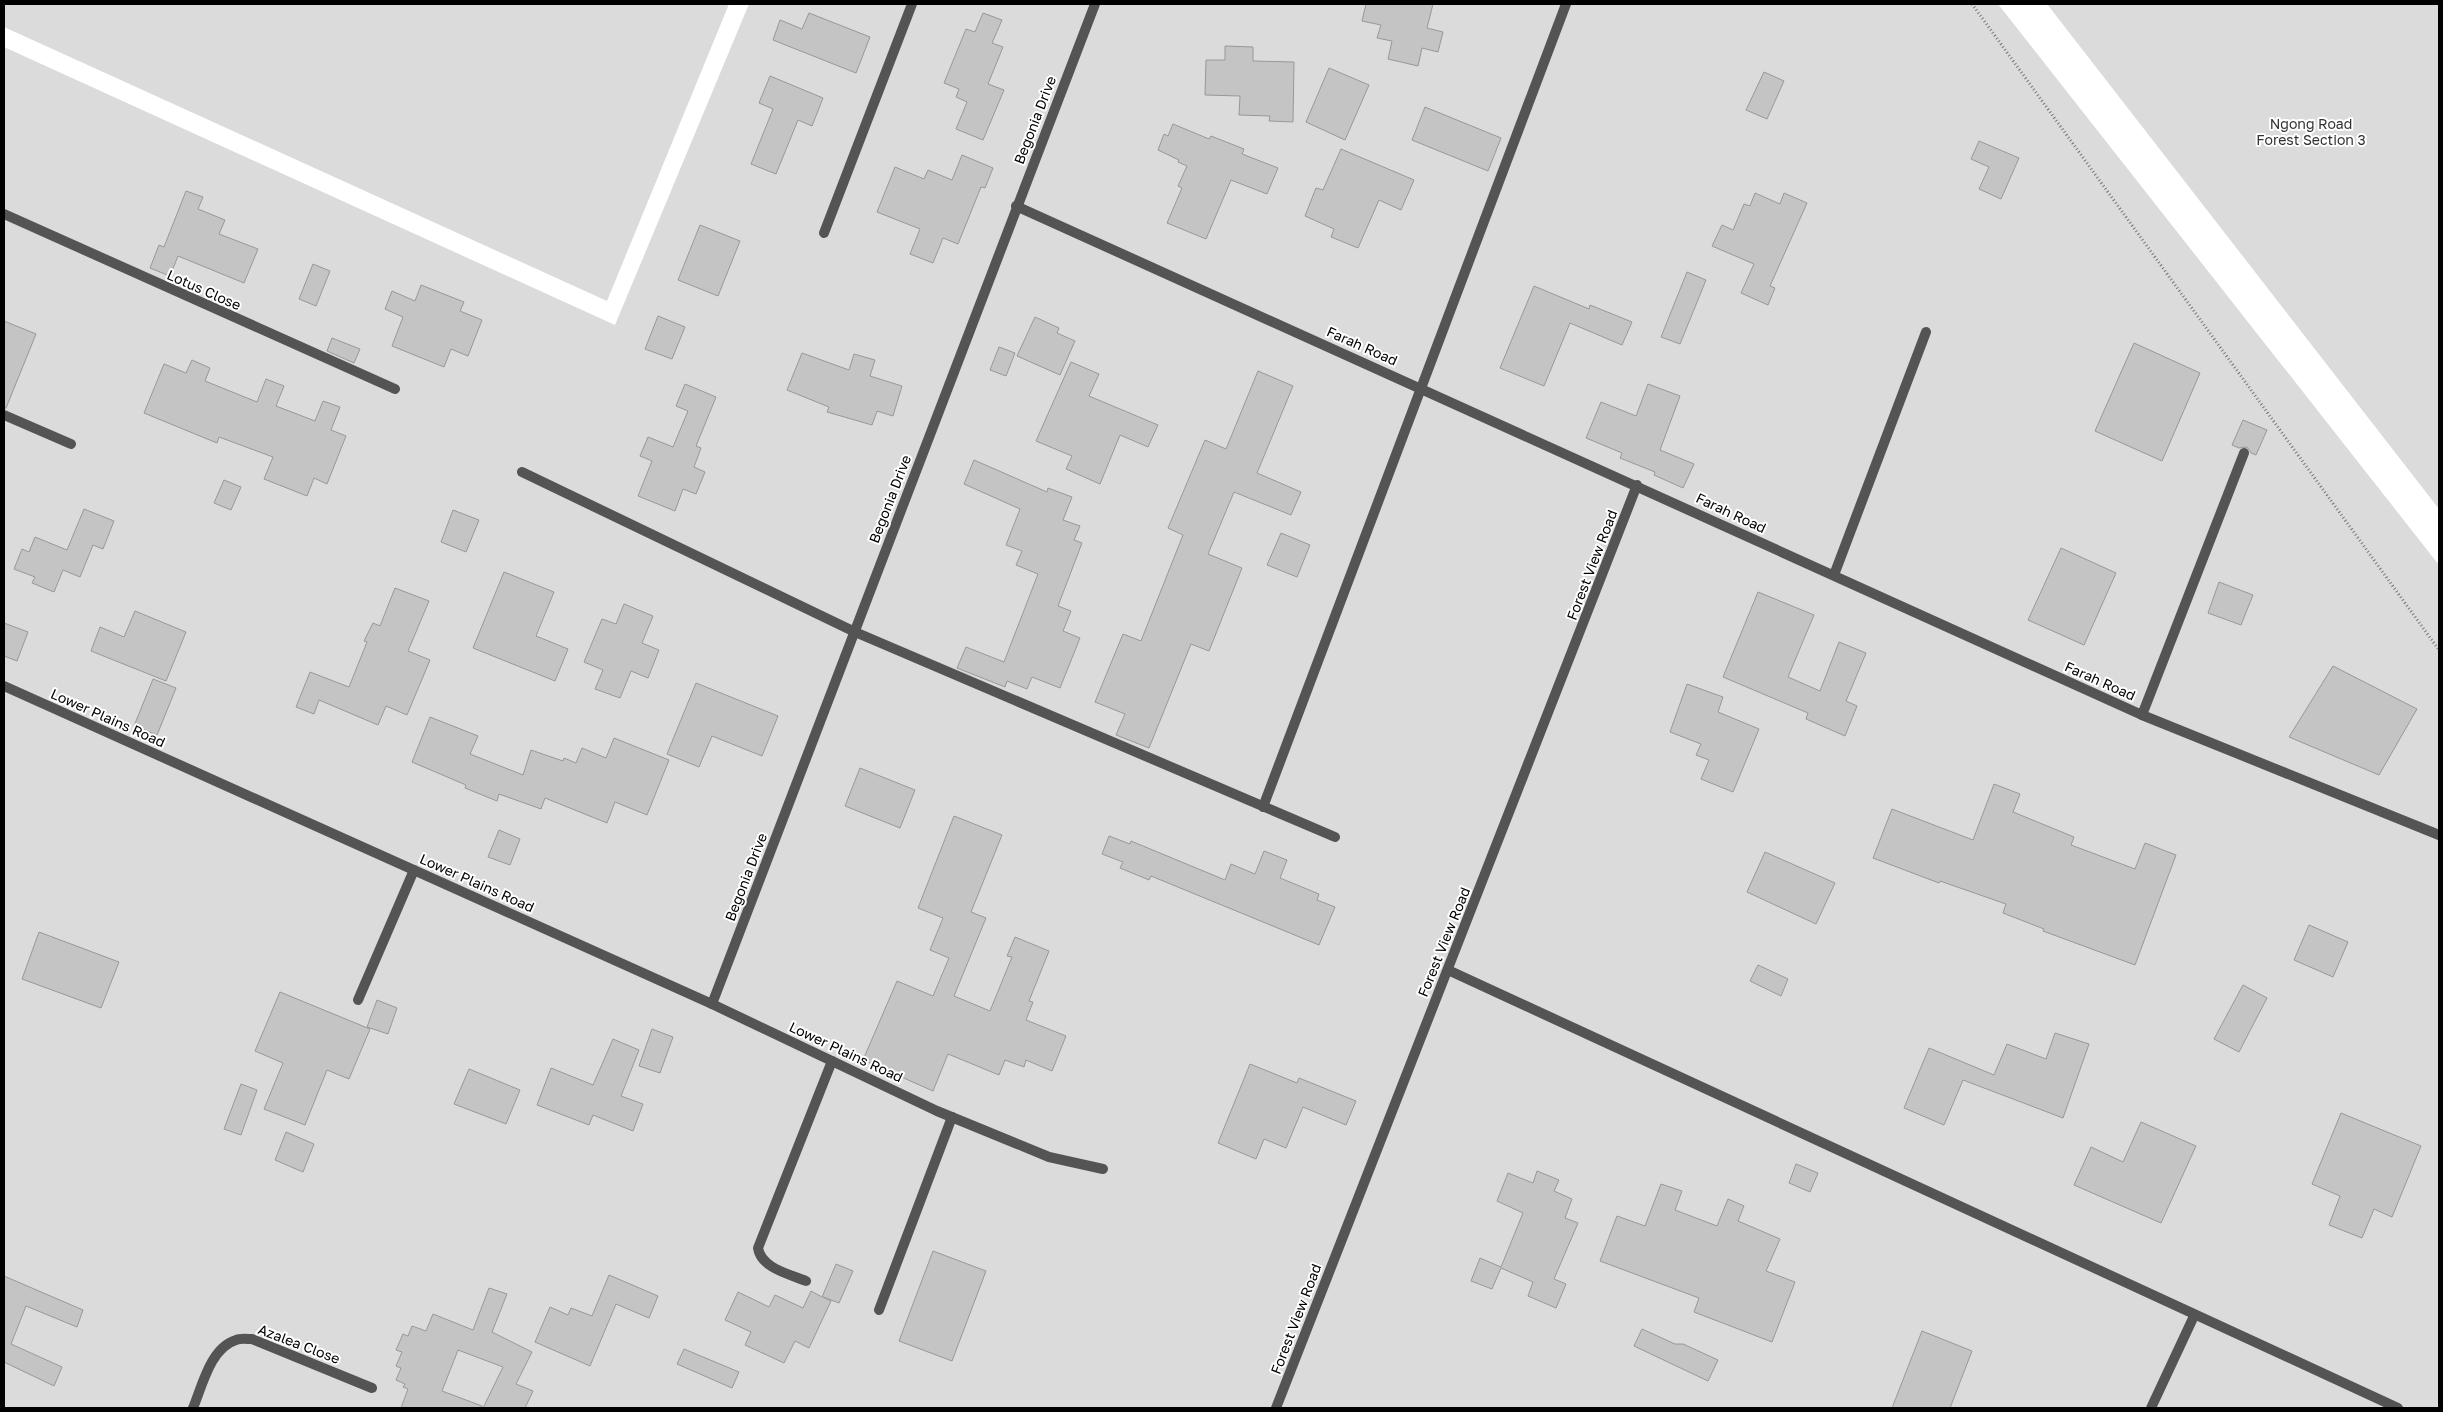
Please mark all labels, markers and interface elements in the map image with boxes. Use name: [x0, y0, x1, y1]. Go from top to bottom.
street label: Begonia Drive: [1010, 73, 1059, 166]
park label: Ngong Road Forest Section 3: [2256, 115, 2366, 148]
street label: Lotus Close: [165, 266, 244, 313]
street label: Farah Road: [1324, 322, 1400, 369]
street label: Begonia Drive: [865, 452, 914, 545]
street label: Farah Road: [1693, 489, 1769, 536]
street label: Forest View Road: [1563, 507, 1620, 622]
street label: Farah Road: [2062, 657, 2138, 704]
street label: Lower Plains Road: [48, 685, 168, 750]
street label: Begonia Drive: [721, 830, 770, 923]
street label: Lower Plains Road: [417, 850, 537, 915]
street label: Forest View Road: [1414, 884, 1473, 999]
street label: Lower Plains Road: [787, 1018, 906, 1085]
street label: Forest View Road: [1267, 1261, 1324, 1376]
street label: Azalea Close: [256, 1320, 342, 1367]

